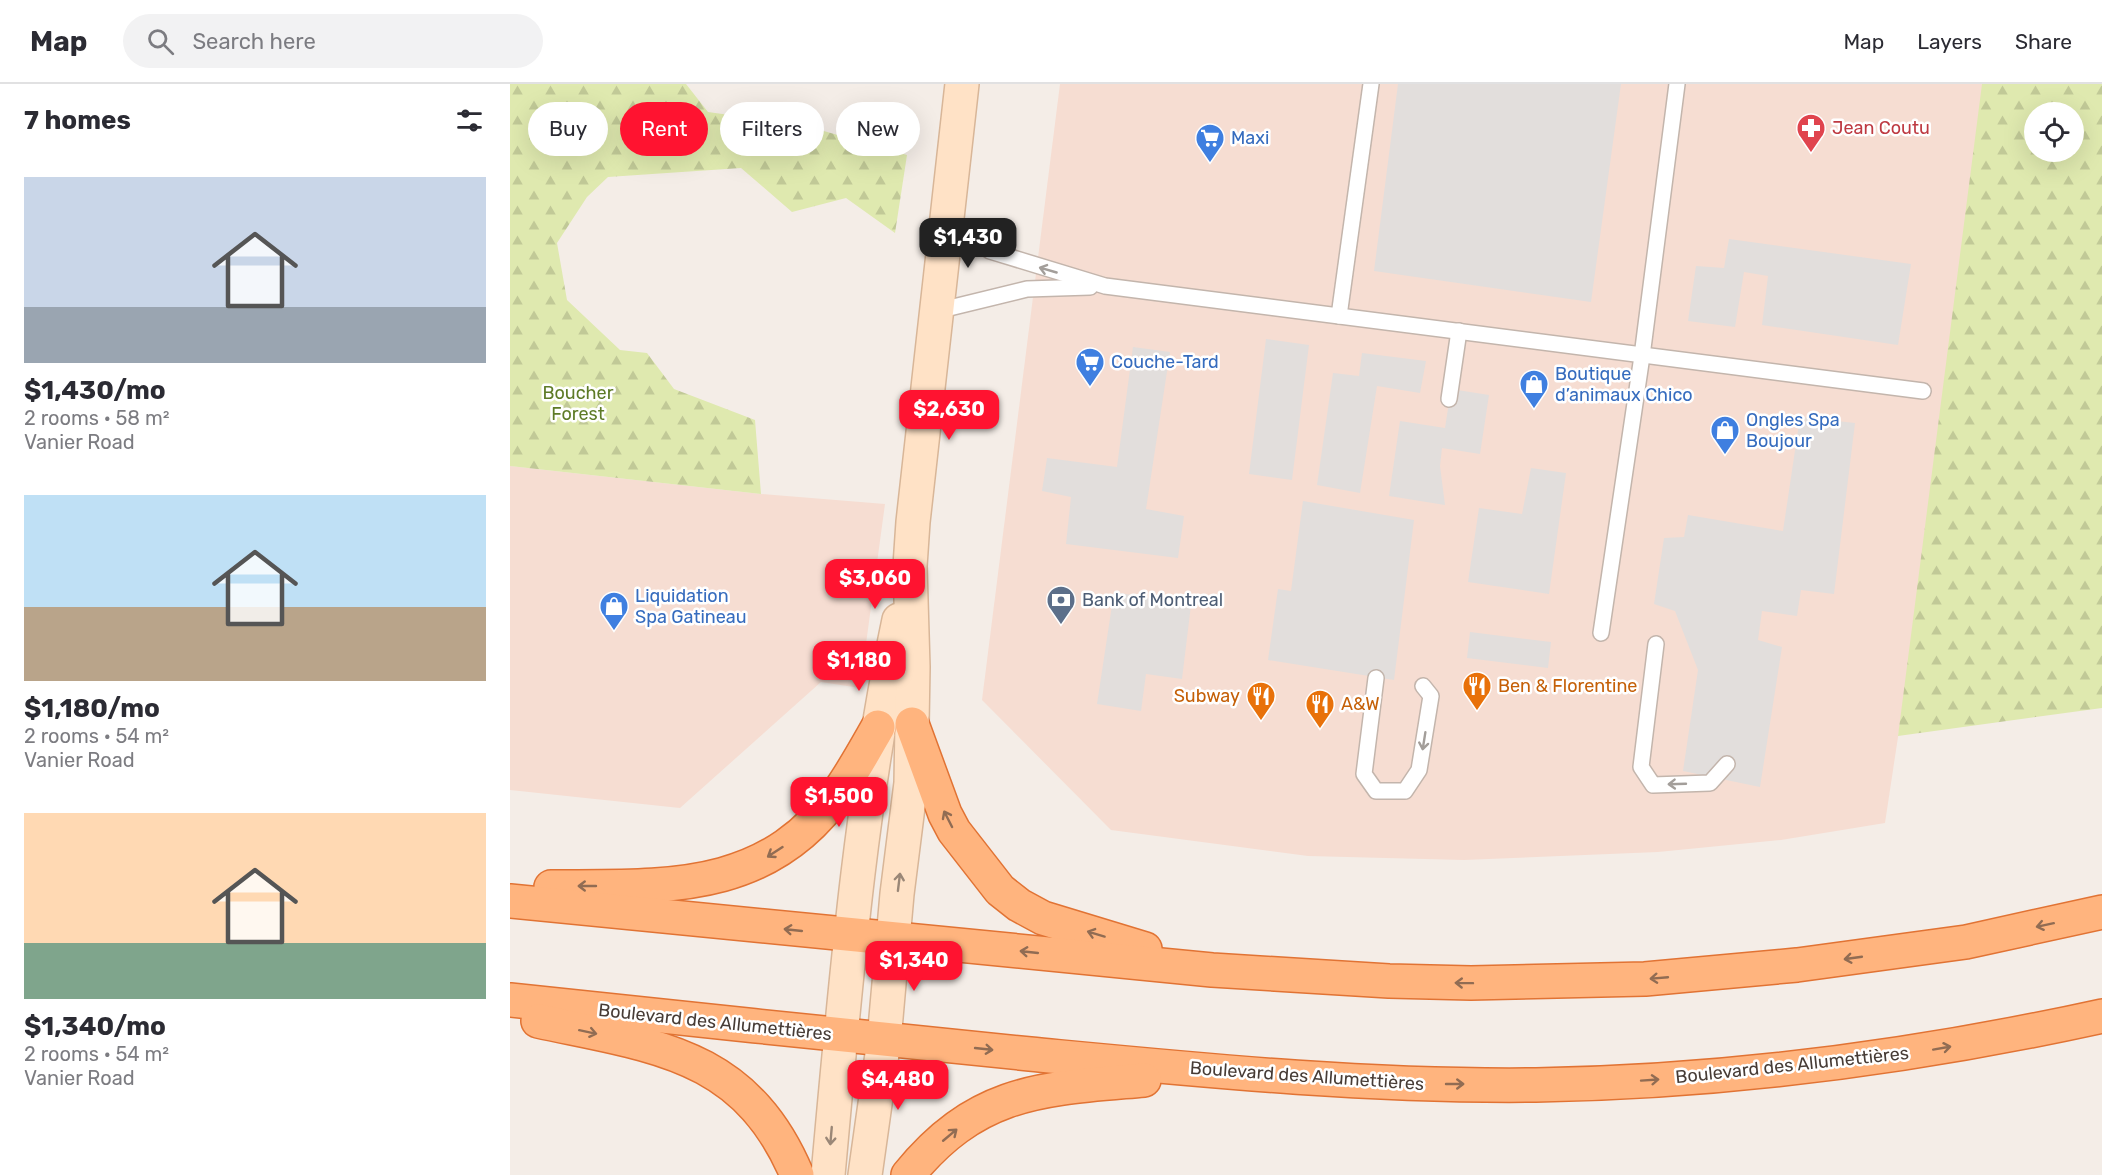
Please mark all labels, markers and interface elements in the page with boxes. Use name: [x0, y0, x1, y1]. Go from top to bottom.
search box: [123, 14, 543, 68]
text: Map: [30, 25, 87, 58]
icon: search: [144, 25, 177, 58]
text: Search here: [192, 28, 316, 55]
text: Map: [1843, 29, 1884, 54]
text: Layers: [1917, 29, 1982, 54]
text: Share: [2015, 29, 2072, 54]
chip: Buy: [528, 102, 608, 156]
chip: Rent: [620, 102, 708, 156]
chip: Filters: [720, 102, 824, 156]
chip: New: [836, 102, 920, 156]
map controls: [2024, 102, 2084, 162]
button: locate: [2024, 102, 2084, 162]
icon: filters: [453, 104, 486, 137]
text: 7 homes: [24, 105, 131, 136]
pharmacy icon: Jean Coutu: [1795, 112, 1827, 154]
place label: Jean Coutu: [1832, 117, 1930, 139]
supermarket icon: Maxi: [1194, 122, 1226, 164]
place label: Maxi: [1231, 127, 1269, 149]
icon: home: [201, 216, 309, 324]
pin: $1,430: [919, 218, 1017, 269]
text: $1,430: [933, 225, 1003, 249]
one-way arrow: [1039, 264, 1058, 276]
supermarket icon: Couche-Tard: [1074, 346, 1106, 388]
place label: Couche-Tard: [1111, 351, 1219, 373]
place label: Boutique d’animaux Chico: [1555, 363, 1693, 406]
shop icon: Boutique d’animaux Chico: [1518, 368, 1550, 410]
text: $1,430/mo: [24, 375, 166, 406]
park label: Boucher Forest: [542, 382, 614, 425]
pin: $2,630: [900, 390, 998, 441]
text: $2,630: [913, 397, 985, 421]
text: 2 rooms · 58 m²: [24, 406, 170, 430]
place label: Ongles Spa Boujour: [1746, 409, 1840, 452]
shop icon: Ongles Spa Boujour: [1709, 414, 1741, 456]
text: Vanier Road: [24, 430, 135, 454]
icon: home: [201, 534, 309, 642]
pin: $3,060: [826, 559, 924, 610]
text: $3,060: [839, 566, 911, 590]
bank icon: Bank of Montreal: [1045, 584, 1077, 626]
place label: Liquidation Spa Gatineau: [635, 585, 747, 628]
place label: Bank of Montreal: [1082, 589, 1223, 611]
shop icon: Liquidation Spa Gatineau: [598, 590, 630, 632]
pin: $1,180: [810, 641, 908, 692]
text: $1,180: [827, 648, 891, 672]
restaurant icon: Ben & Florentine: [1461, 670, 1493, 712]
place label: Ben & Florentine: [1498, 675, 1637, 697]
restaurant icon: Subway: [1245, 680, 1277, 722]
place label: Subway: [1174, 685, 1240, 707]
restaurant icon: A&W: [1304, 688, 1336, 730]
text: $1,180/mo: [24, 693, 160, 724]
place label: A&W: [1341, 693, 1380, 715]
text: 2 rooms · 54 m²: [24, 724, 169, 748]
one-way arrow: [1418, 731, 1429, 750]
text: Vanier Road: [24, 748, 135, 772]
pin: $1,500: [790, 777, 888, 828]
one-way arrow: [1667, 778, 1687, 790]
text: $1,500: [805, 784, 873, 808]
one-way arrow: [942, 811, 954, 829]
one-way arrow: [768, 846, 784, 858]
icon: home: [201, 852, 309, 960]
one-way arrow: [894, 872, 905, 892]
one-way arrow: [577, 881, 597, 892]
one-way arrow: [2036, 919, 2055, 931]
one-way arrow: [783, 924, 803, 935]
one-way arrow: [1087, 928, 1106, 939]
pin: $1,340: [865, 941, 963, 992]
one-way arrow: [1019, 946, 1039, 957]
text: $1,340: [879, 948, 949, 972]
one-way arrow: [1843, 952, 1863, 963]
one-way arrow: [1649, 973, 1669, 984]
one-way arrow: [1454, 977, 1474, 989]
street label: Boulevard des Allumettières: [597, 999, 833, 1045]
text: $1,340/mo: [24, 1011, 166, 1042]
one-way arrow: [578, 1027, 597, 1038]
text: 2 rooms · 54 m²: [24, 1042, 169, 1066]
street label: Boulevard des Allumettières: [1674, 1042, 1910, 1088]
one-way arrow: [1932, 1042, 1952, 1053]
one-way arrow: [974, 1044, 994, 1055]
street label: Boulevard des Allumettières: [1189, 1057, 1425, 1095]
pin: $4,480: [849, 1060, 947, 1111]
text: Vanier Road: [24, 1066, 135, 1090]
text: $4,480: [861, 1067, 935, 1091]
one-way arrow: [1639, 1075, 1659, 1086]
one-way arrow: [1444, 1078, 1464, 1090]
one-way arrow: [825, 1126, 836, 1145]
one-way arrow: [942, 1128, 957, 1142]

